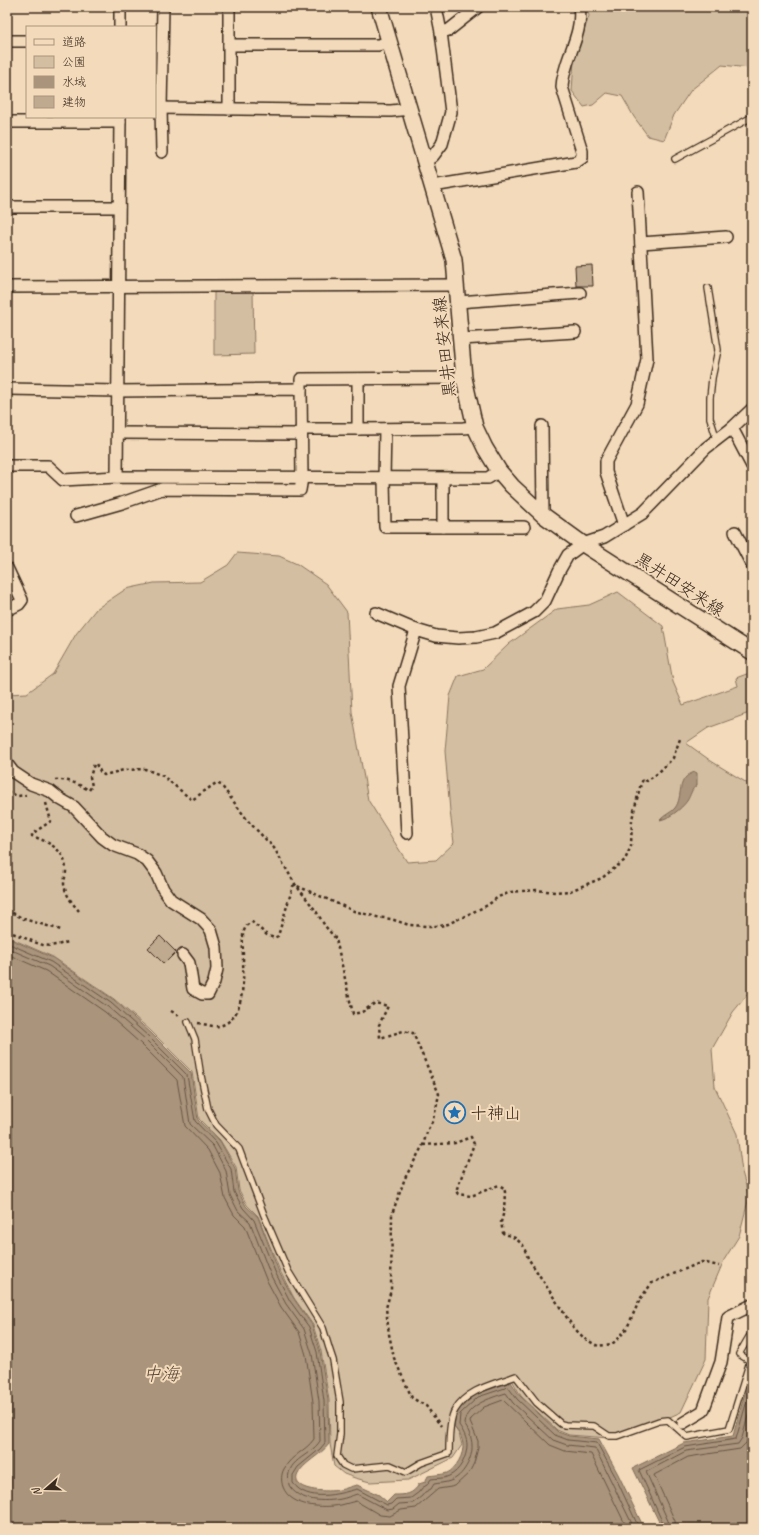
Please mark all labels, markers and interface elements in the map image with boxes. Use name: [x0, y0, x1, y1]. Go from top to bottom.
legend: [26, 26, 156, 118]
text: 道路: [62, 34, 86, 50]
text: 公園: [62, 54, 86, 70]
text: 水域: [62, 74, 86, 90]
text: 建物: [62, 94, 86, 110]
street label: 黒井田安来線: [429, 295, 460, 399]
street label: 黒井田安来線: [631, 548, 728, 621]
place icon: 十神山: [441, 1100, 467, 1126]
place label: 十神山: [470, 1103, 521, 1124]
water label: 中海: [143, 1363, 181, 1385]
north arrow: [26, 1469, 66, 1509]
text: N: [28, 1485, 44, 1498]

